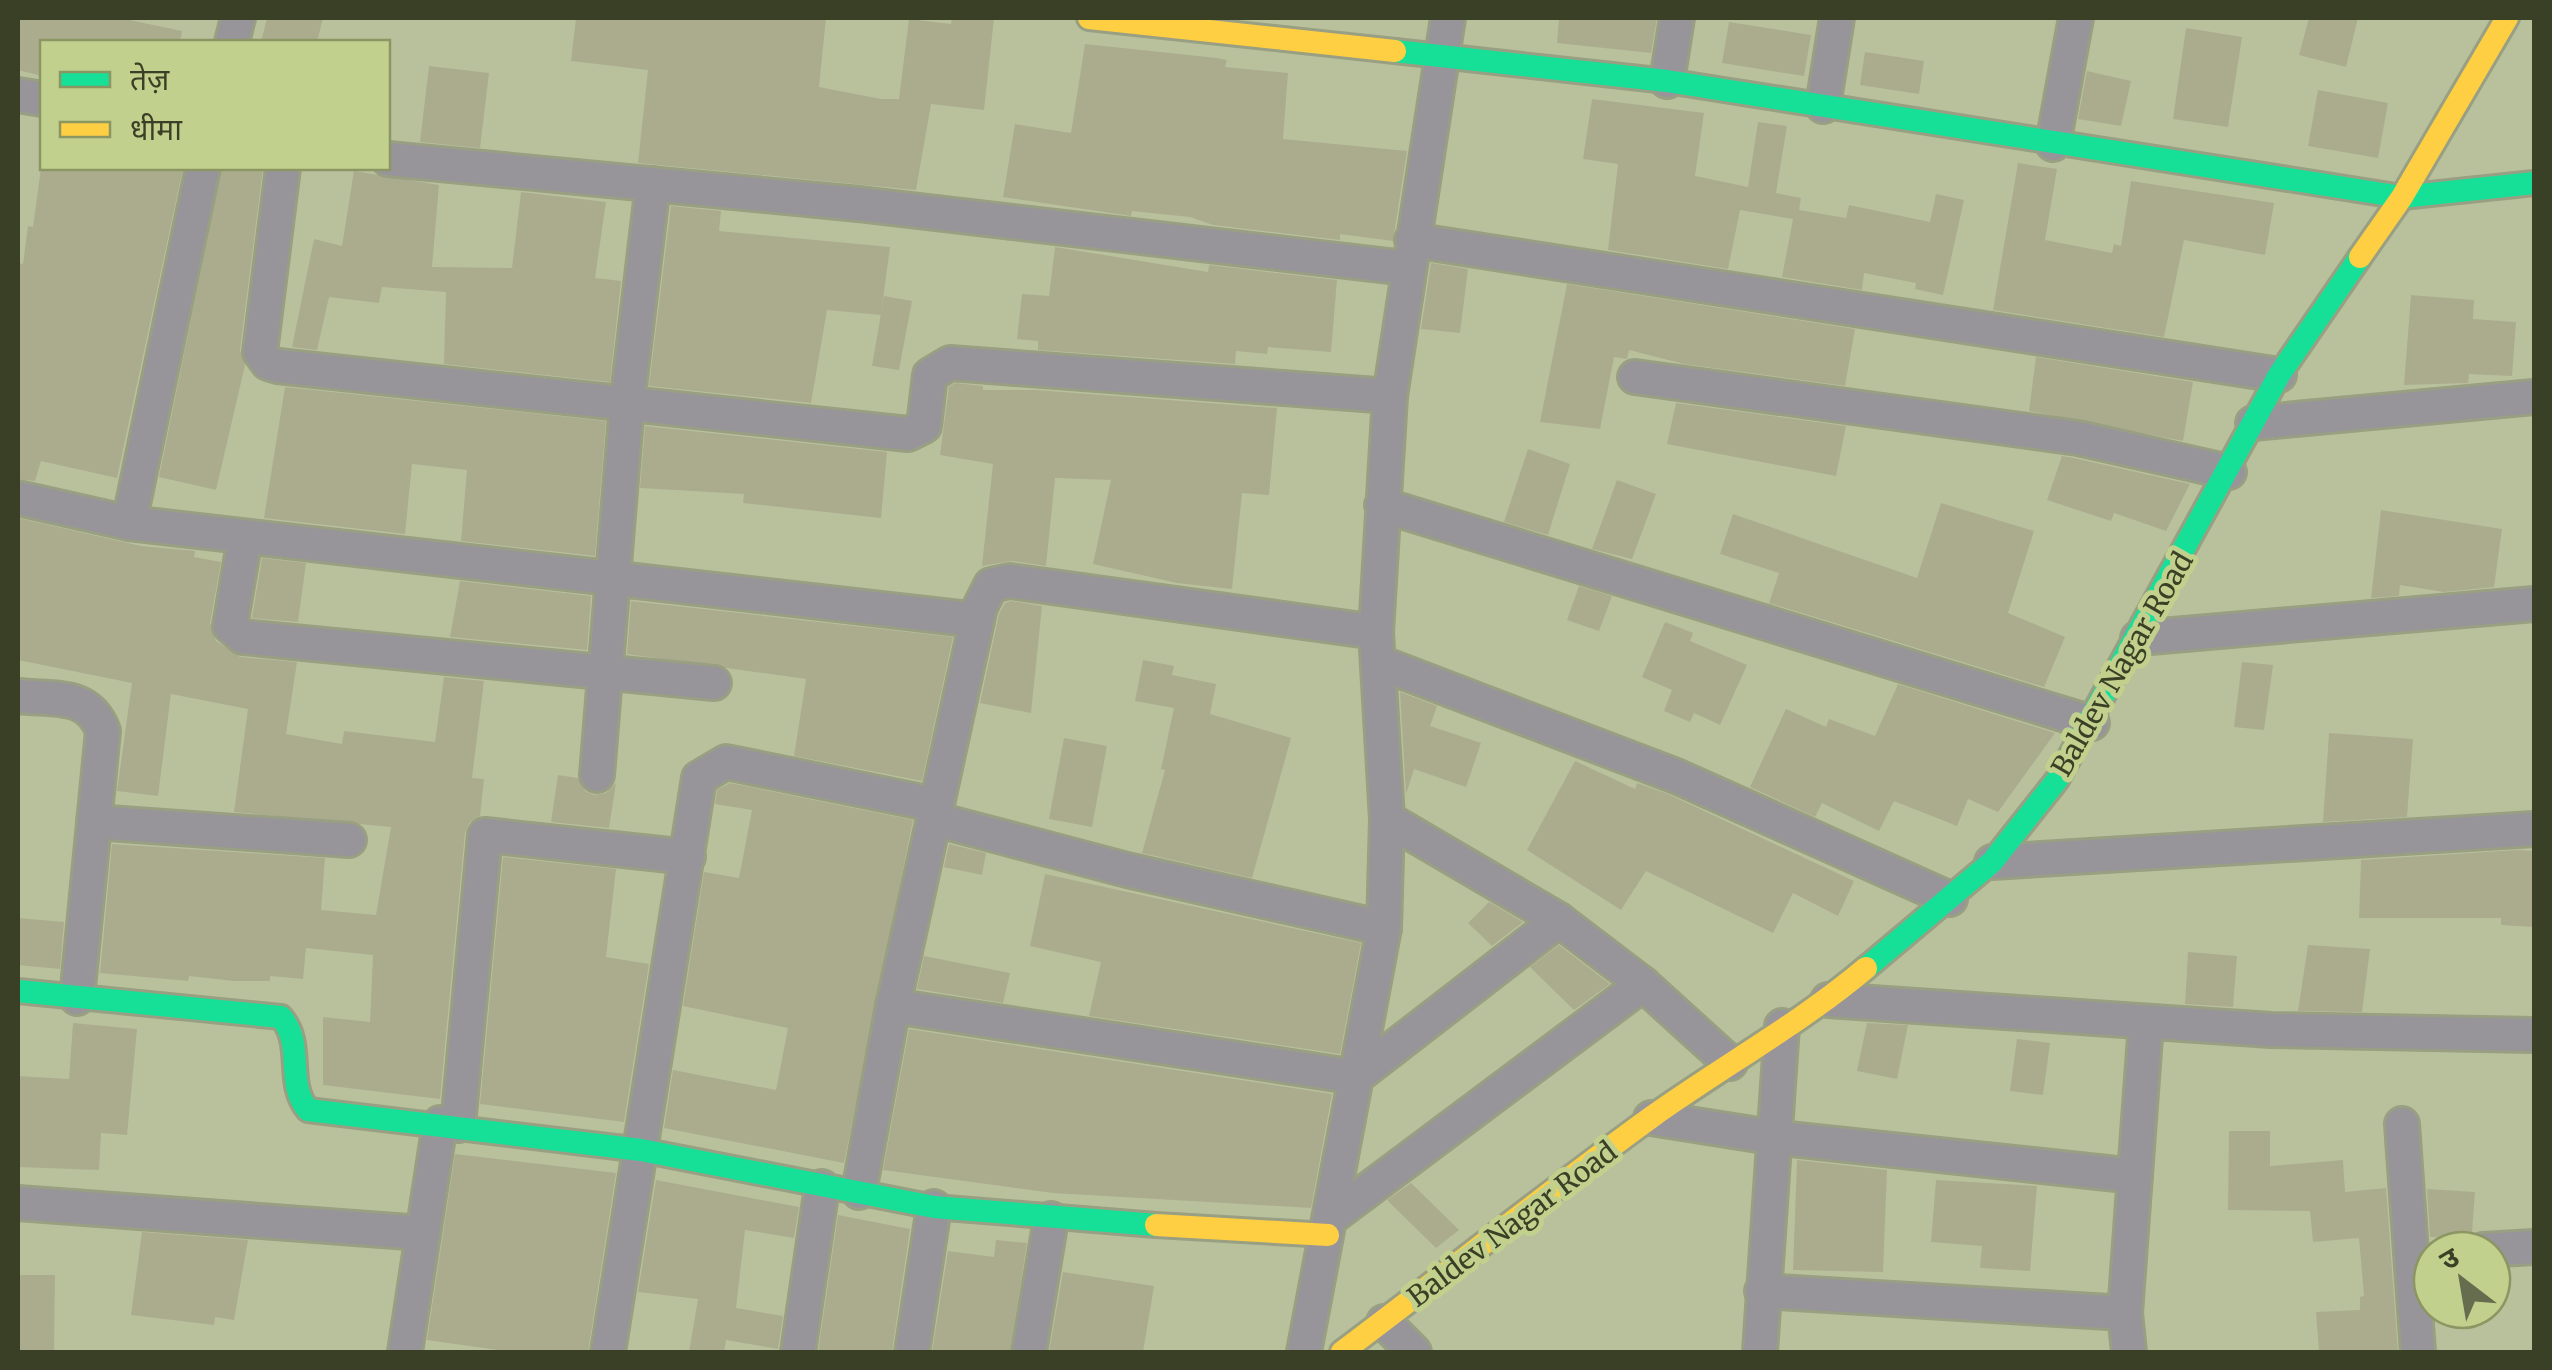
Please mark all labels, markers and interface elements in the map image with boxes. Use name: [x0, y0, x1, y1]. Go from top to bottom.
legend: [40, 40, 390, 170]
text: तेज़: [130, 60, 170, 98]
text: धीमा: [130, 110, 183, 148]
street label: Baldev Nagar Road: [2043, 545, 2201, 783]
street label: Baldev Nagar Road: [1400, 1133, 1624, 1315]
north arrow: [2412, 1230, 2512, 1330]
text: उ: [2433, 1239, 2466, 1278]

